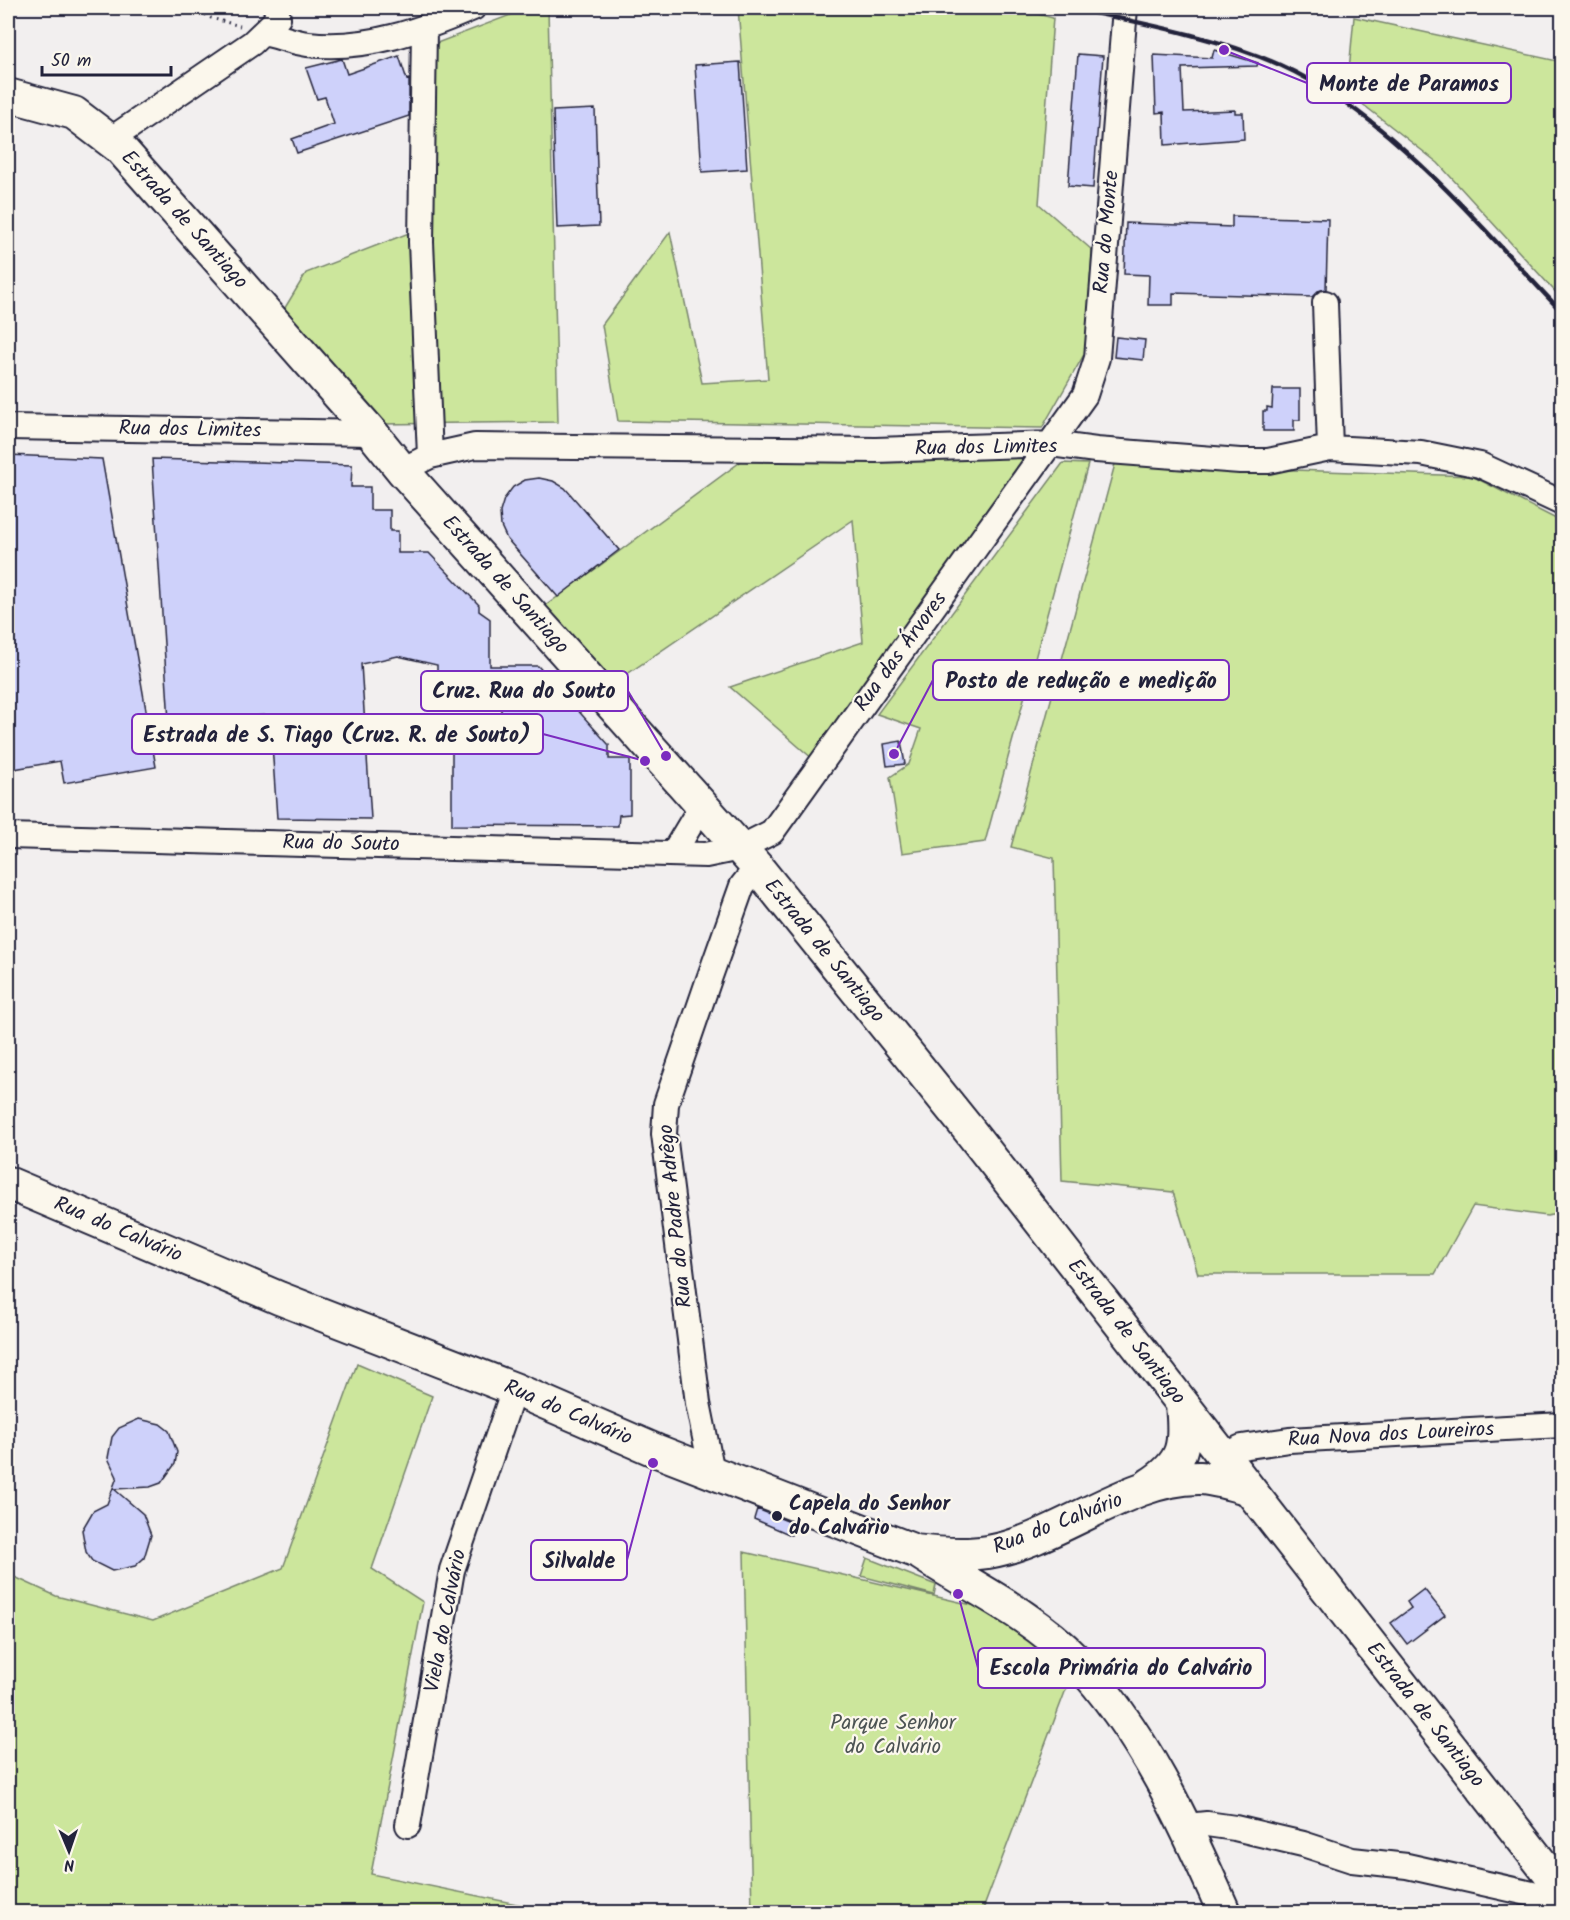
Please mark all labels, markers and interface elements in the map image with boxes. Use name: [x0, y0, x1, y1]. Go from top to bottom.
scale bar: [42, 39, 171, 77]
text: 50 m: [51, 47, 91, 76]
callout: Monte de Paramos: [1307, 63, 1511, 103]
text: Monte de Paramos: [1319, 68, 1500, 103]
street label: Estrada de Santiago: [112, 143, 256, 297]
street label: Rua do Monte: [1085, 168, 1129, 295]
street label: Rua dos Limites: [118, 412, 262, 448]
street label: Rua dos Limites: [914, 430, 1058, 466]
street label: Estrada de Santiago: [433, 508, 577, 662]
street label: Rua das Árvores: [846, 585, 956, 719]
callout: Posto de redução e medição: [933, 660, 1229, 700]
text: Posto de redução e medição: [945, 665, 1217, 700]
callout: Cruz. Rua do Souto: [421, 671, 628, 711]
text: Cruz. Rua do Souto: [432, 675, 616, 710]
callout: Estrada de S. Tiago (Cruz. R. de Souto): [132, 714, 543, 754]
text: Estrada de S. Tiago (Cruz. R. de Souto): [143, 719, 531, 754]
street label: Rua do Souto: [282, 826, 400, 862]
street label: Estrada de Santiago: [755, 871, 893, 1031]
street label: Rua do Padre Adrêgo: [650, 1123, 702, 1309]
street label: Rua do Calvário: [49, 1188, 187, 1272]
street label: Estrada de Santiago: [1058, 1252, 1194, 1412]
street label: Rua do Calvário: [499, 1371, 637, 1455]
street label: Rua Nova dos Loureiros: [1287, 1413, 1495, 1457]
street label: Rua do Calvário: [988, 1484, 1128, 1564]
place label: Capela do Senhor do Calvário: [789, 1488, 951, 1545]
marker: Capela do Senhor do Calvário: [770, 1509, 784, 1523]
callout: Silvalde: [531, 1540, 627, 1580]
text: Silvalde: [543, 1545, 616, 1580]
street label: Viela do Calvário: [416, 1547, 476, 1695]
street label: Estrada de Santiago: [1357, 1635, 1493, 1795]
callout: Escola Primária do Calvário: [978, 1648, 1265, 1688]
text: Escola Primária do Calvário: [990, 1652, 1252, 1687]
park label: Parque Senhor do Calvário: [830, 1707, 957, 1764]
north arrow: [39, 1821, 99, 1881]
text: N: [64, 1852, 75, 1877]

